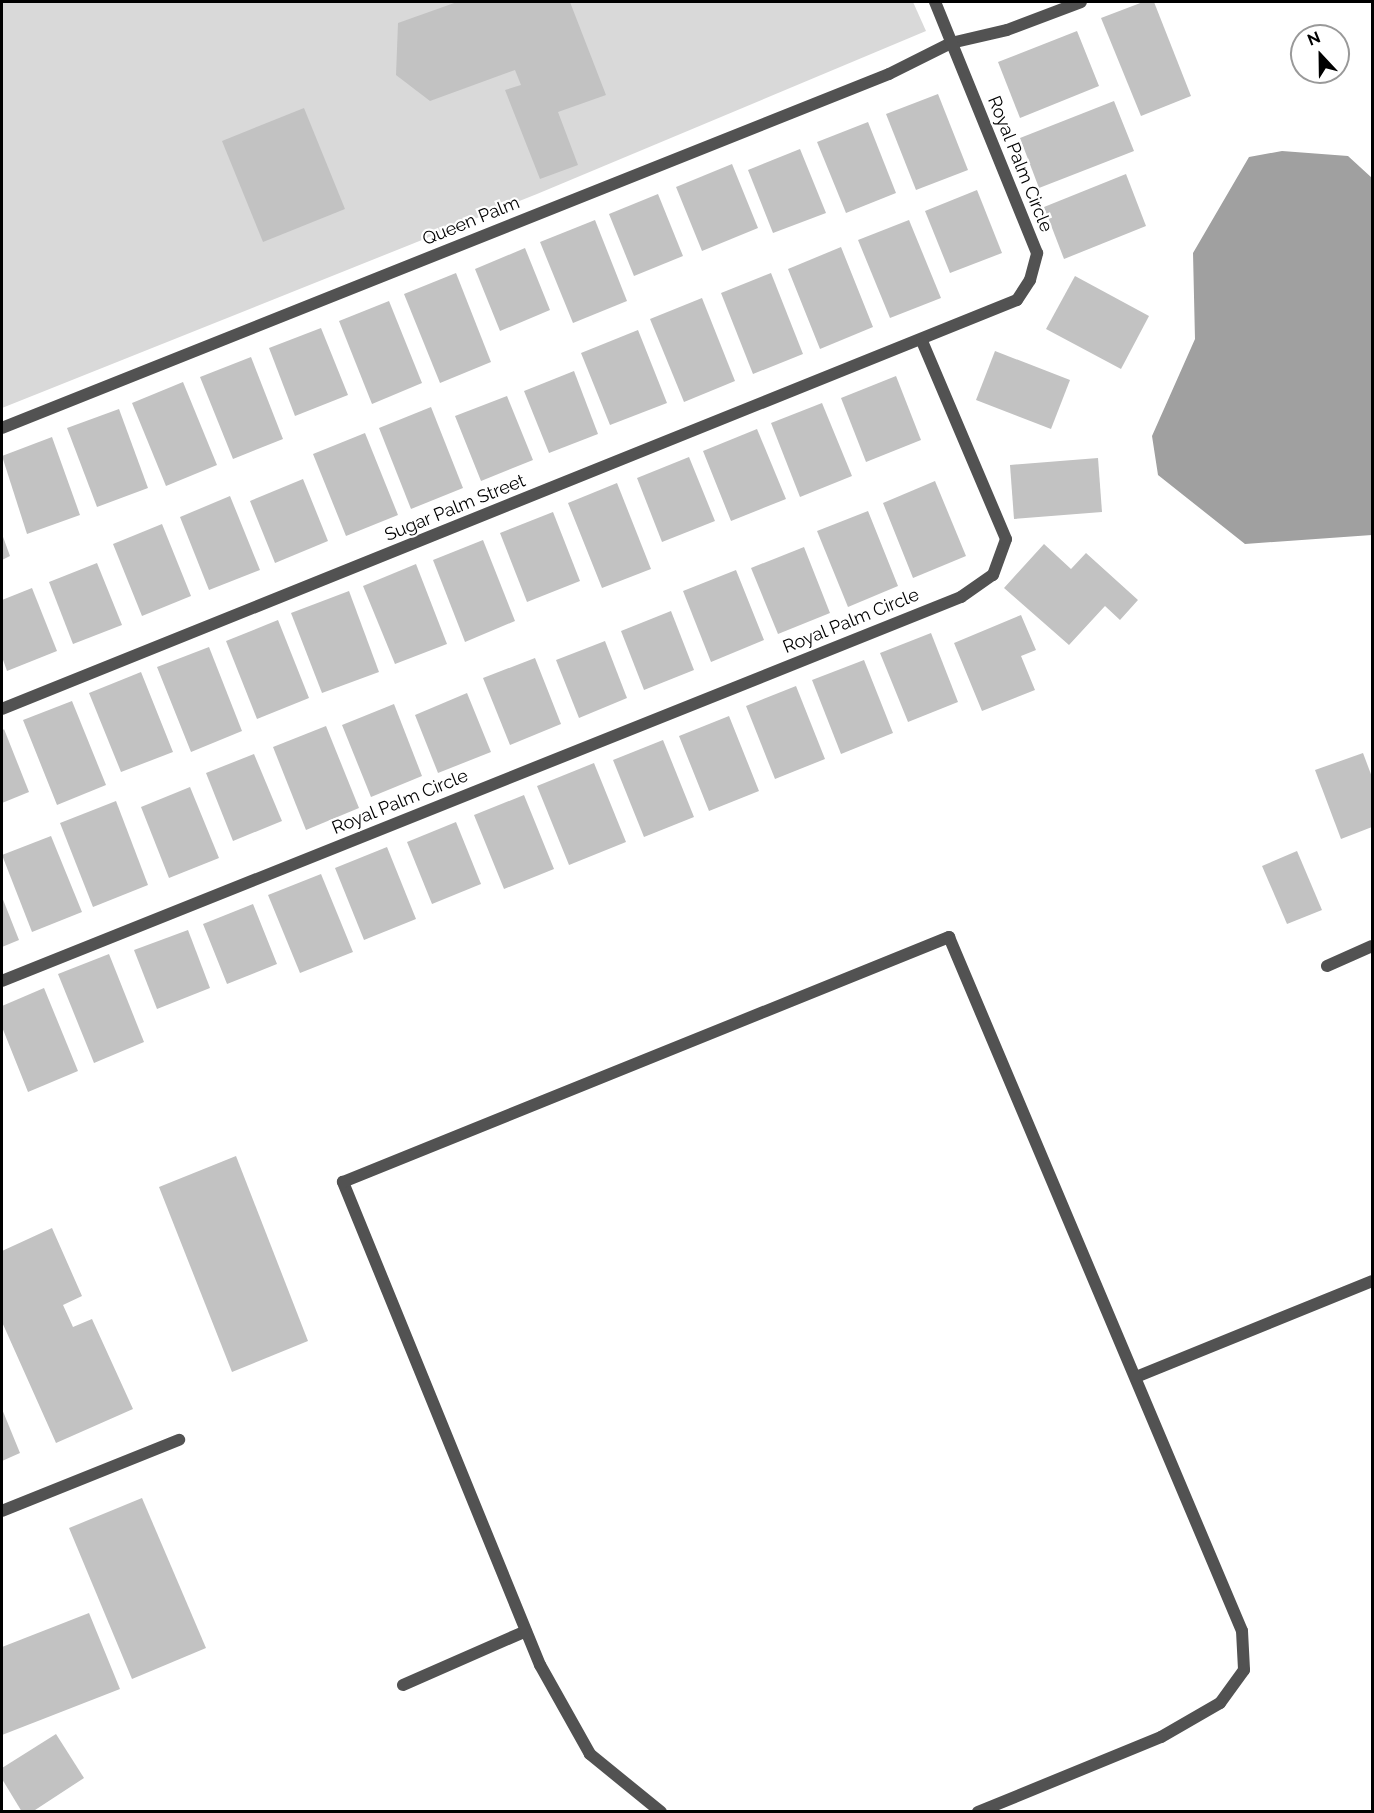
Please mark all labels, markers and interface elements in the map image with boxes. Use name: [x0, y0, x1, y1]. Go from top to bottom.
north arrow: [1290, 24, 1350, 84]
text: N: [1305, 28, 1323, 50]
street label: Royal Palm Circle: [983, 93, 1057, 235]
street label: Queen Palm: [419, 192, 523, 250]
street label: Sugar Palm Street: [381, 470, 529, 546]
street label: Royal Palm Circle: [780, 584, 922, 658]
street label: Royal Palm Circle: [329, 765, 471, 839]

